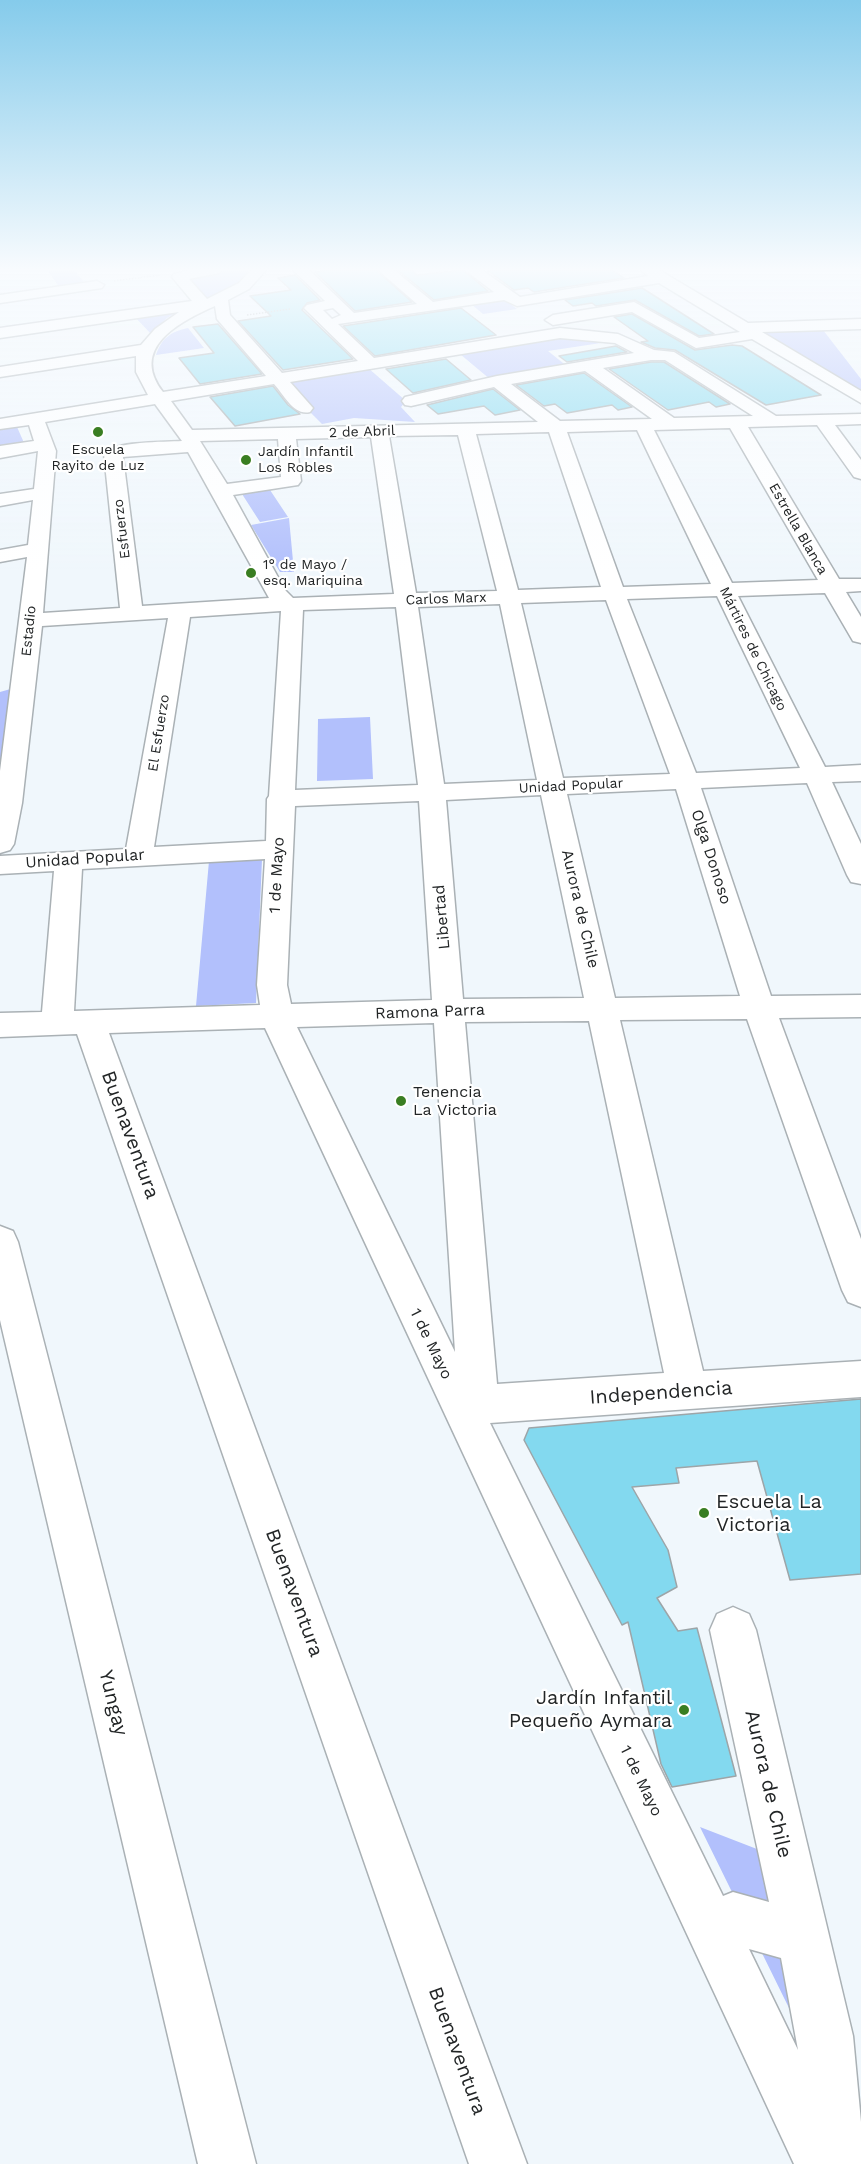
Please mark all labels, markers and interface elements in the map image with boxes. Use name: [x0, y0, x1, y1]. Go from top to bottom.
street label: 2 de Abril: [329, 422, 395, 442]
marker: Escuela Rayito de Luz: [91, 425, 105, 439]
place label: Escuela Rayito de Luz: [52, 442, 144, 474]
place label: Jardín Infantil Los Robles: [258, 444, 353, 476]
marker: Jardín Infantil Los Robles: [239, 453, 253, 467]
street label: Estrella Blanca: [765, 480, 831, 578]
street label: Esfuerzo: [110, 498, 134, 560]
place label: 1° de Mayo / esq. Mariquina: [263, 557, 363, 590]
marker: 1° de Mayo / esq. Mariquina: [244, 566, 258, 580]
street label: Mártires de Chicago: [716, 584, 790, 714]
street label: Carlos Marx: [405, 589, 487, 609]
street label: Estadio: [18, 605, 40, 657]
street label: El Esfuerzo: [145, 693, 173, 773]
street label: Unidad Popular: [518, 775, 624, 797]
street label: Olga Donoso: [687, 807, 735, 907]
street label: 1 de Mayo: [265, 836, 289, 914]
street label: Unidad Popular: [25, 845, 145, 873]
street label: Aurora de Chile: [557, 848, 603, 970]
street label: Libertad: [430, 884, 454, 950]
street label: Ramona Parra: [375, 1000, 485, 1024]
street label: Buenaventura: [96, 1068, 164, 1202]
place label: Tenencia La Victoria: [413, 1082, 497, 1120]
marker: Tenencia La Victoria: [394, 1094, 408, 1108]
street label: 1 de Mayo: [406, 1305, 456, 1383]
street label: Independencia: [589, 1376, 733, 1410]
place label: Escuela La Victoria: [716, 1490, 822, 1537]
marker: Escuela La Victoria: [697, 1506, 711, 1520]
street label: Buenaventura: [260, 1526, 328, 1660]
street label: Yungay: [93, 1668, 133, 1738]
place label: Jardín Infantil Pequeño Aymara: [509, 1686, 672, 1733]
marker: Jardín Infantil Pequeño Aymara: [677, 1703, 691, 1717]
street label: Aurora de Chile: [739, 1708, 797, 1860]
street label: 1 de Mayo: [616, 1742, 666, 1820]
street label: Buenaventura: [423, 1984, 491, 2118]

